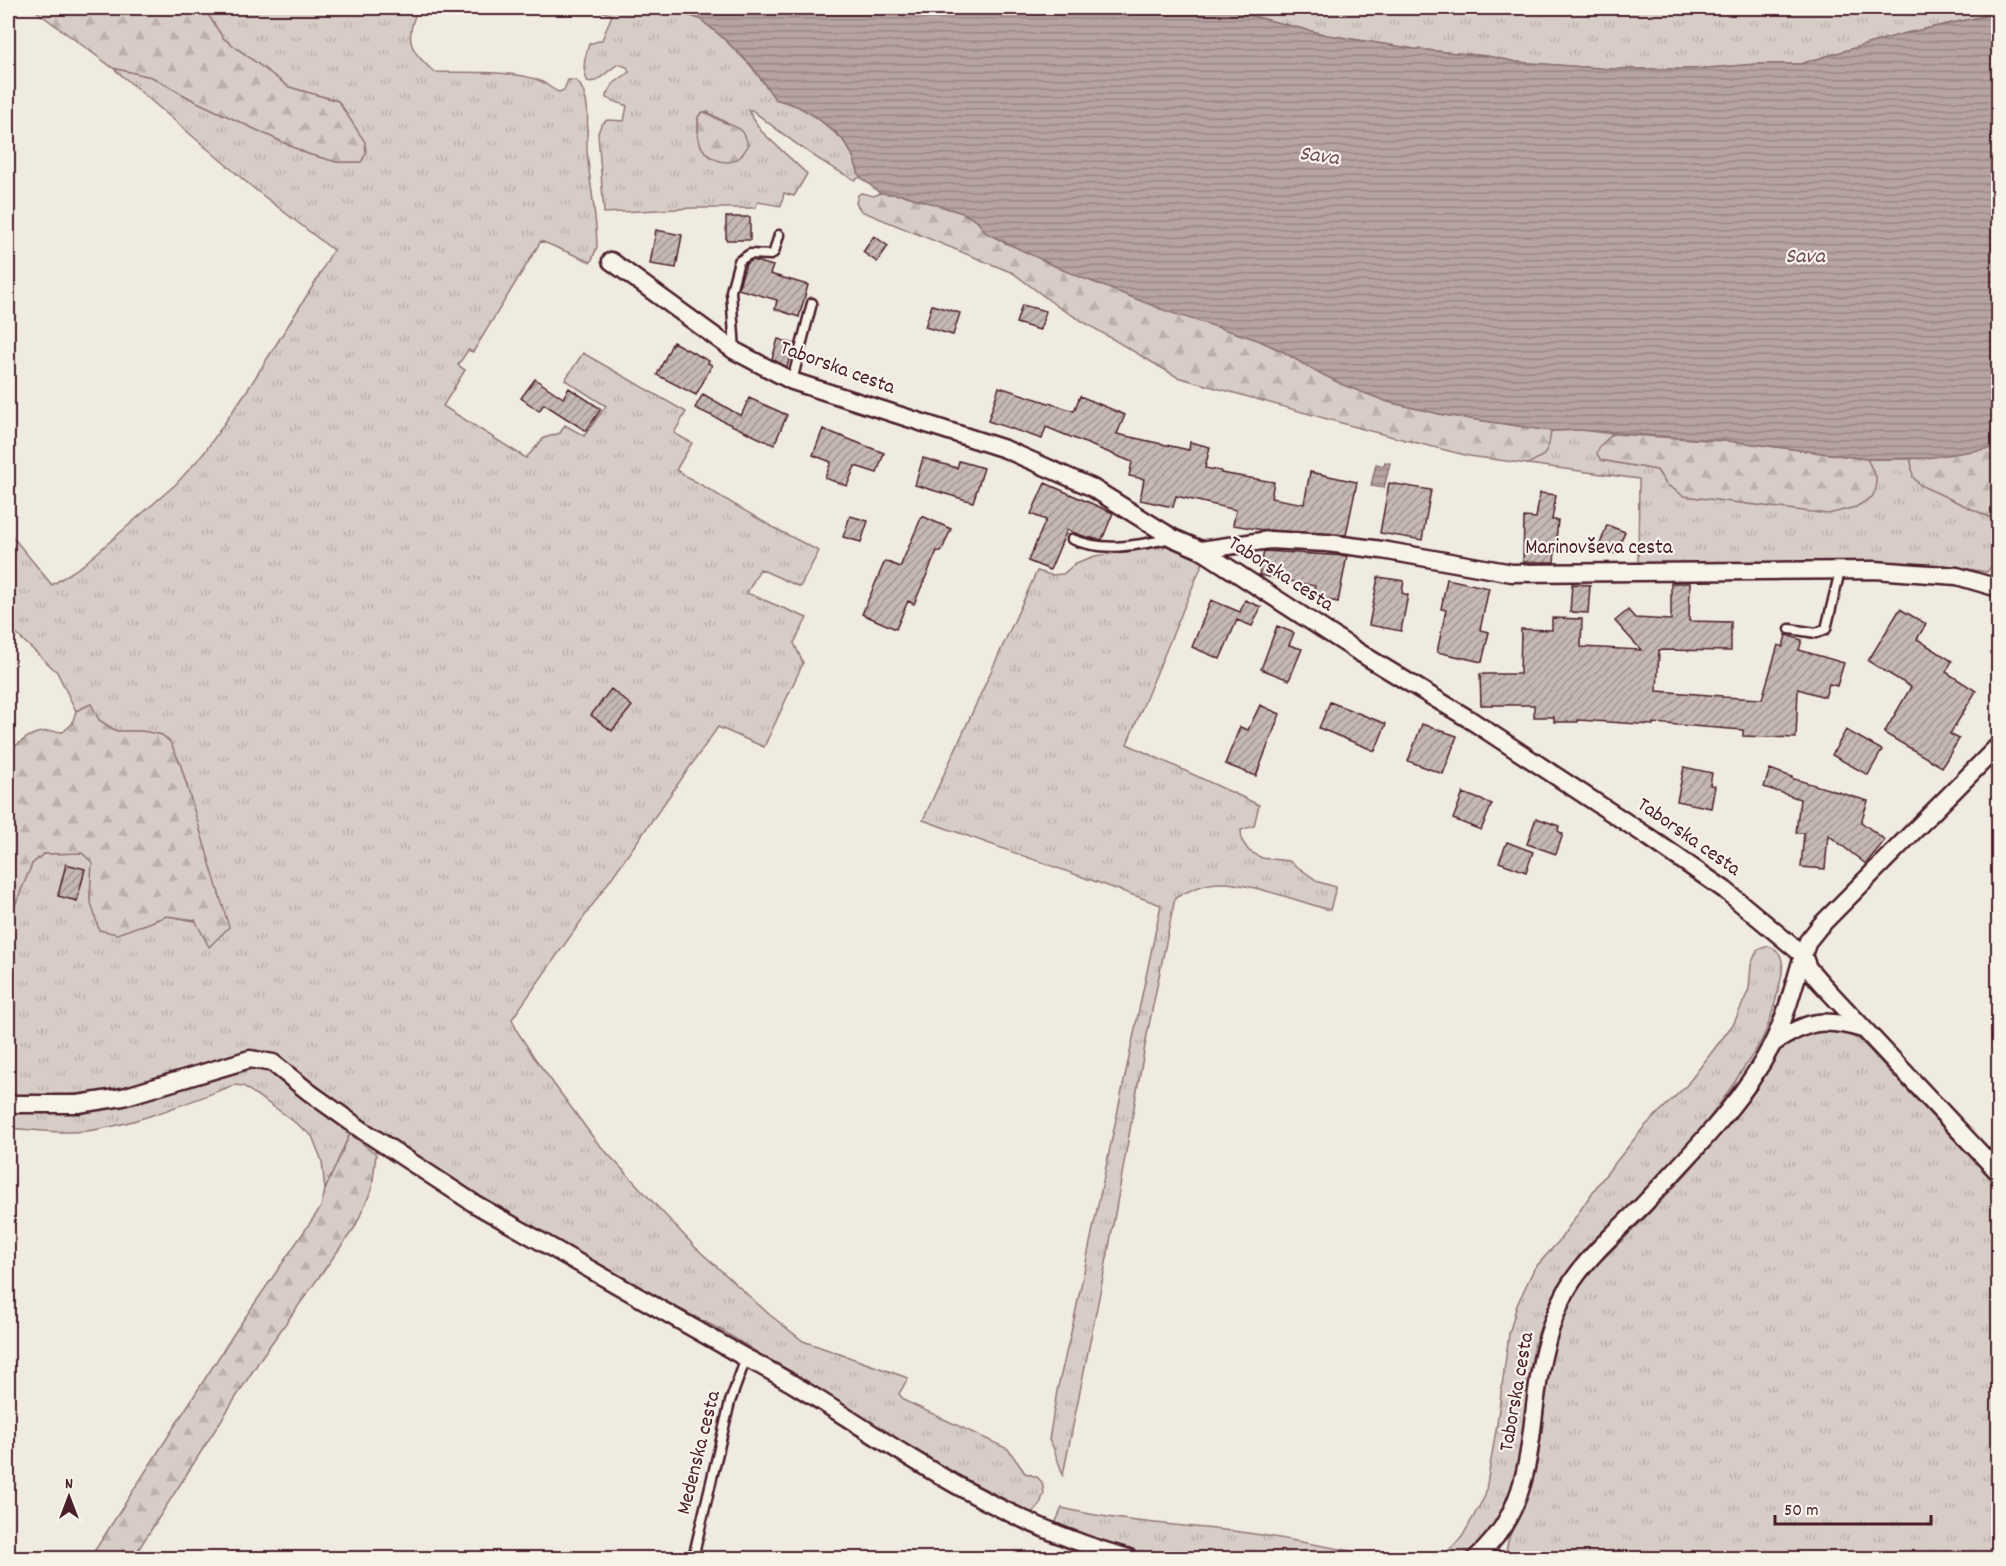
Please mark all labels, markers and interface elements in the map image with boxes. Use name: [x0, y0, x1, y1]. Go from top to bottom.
water label: Sava: [1297, 139, 1342, 175]
water label: Sava: [1785, 242, 1826, 273]
street label: Taborska cesta: [775, 334, 900, 404]
street label: Taborska cesta: [1221, 530, 1340, 621]
street label: Marinovševa cesta: [1525, 534, 1674, 564]
street label: Taborska cesta: [1630, 791, 1747, 886]
street label: Taborska cesta: [1493, 1329, 1543, 1454]
street label: Medenska cesta: [670, 1387, 730, 1518]
north arrow: [39, 1467, 99, 1527]
text: N: [65, 1473, 73, 1496]
scale bar: [1775, 1488, 1931, 1526]
text: 50 m: [1784, 1499, 1819, 1524]

